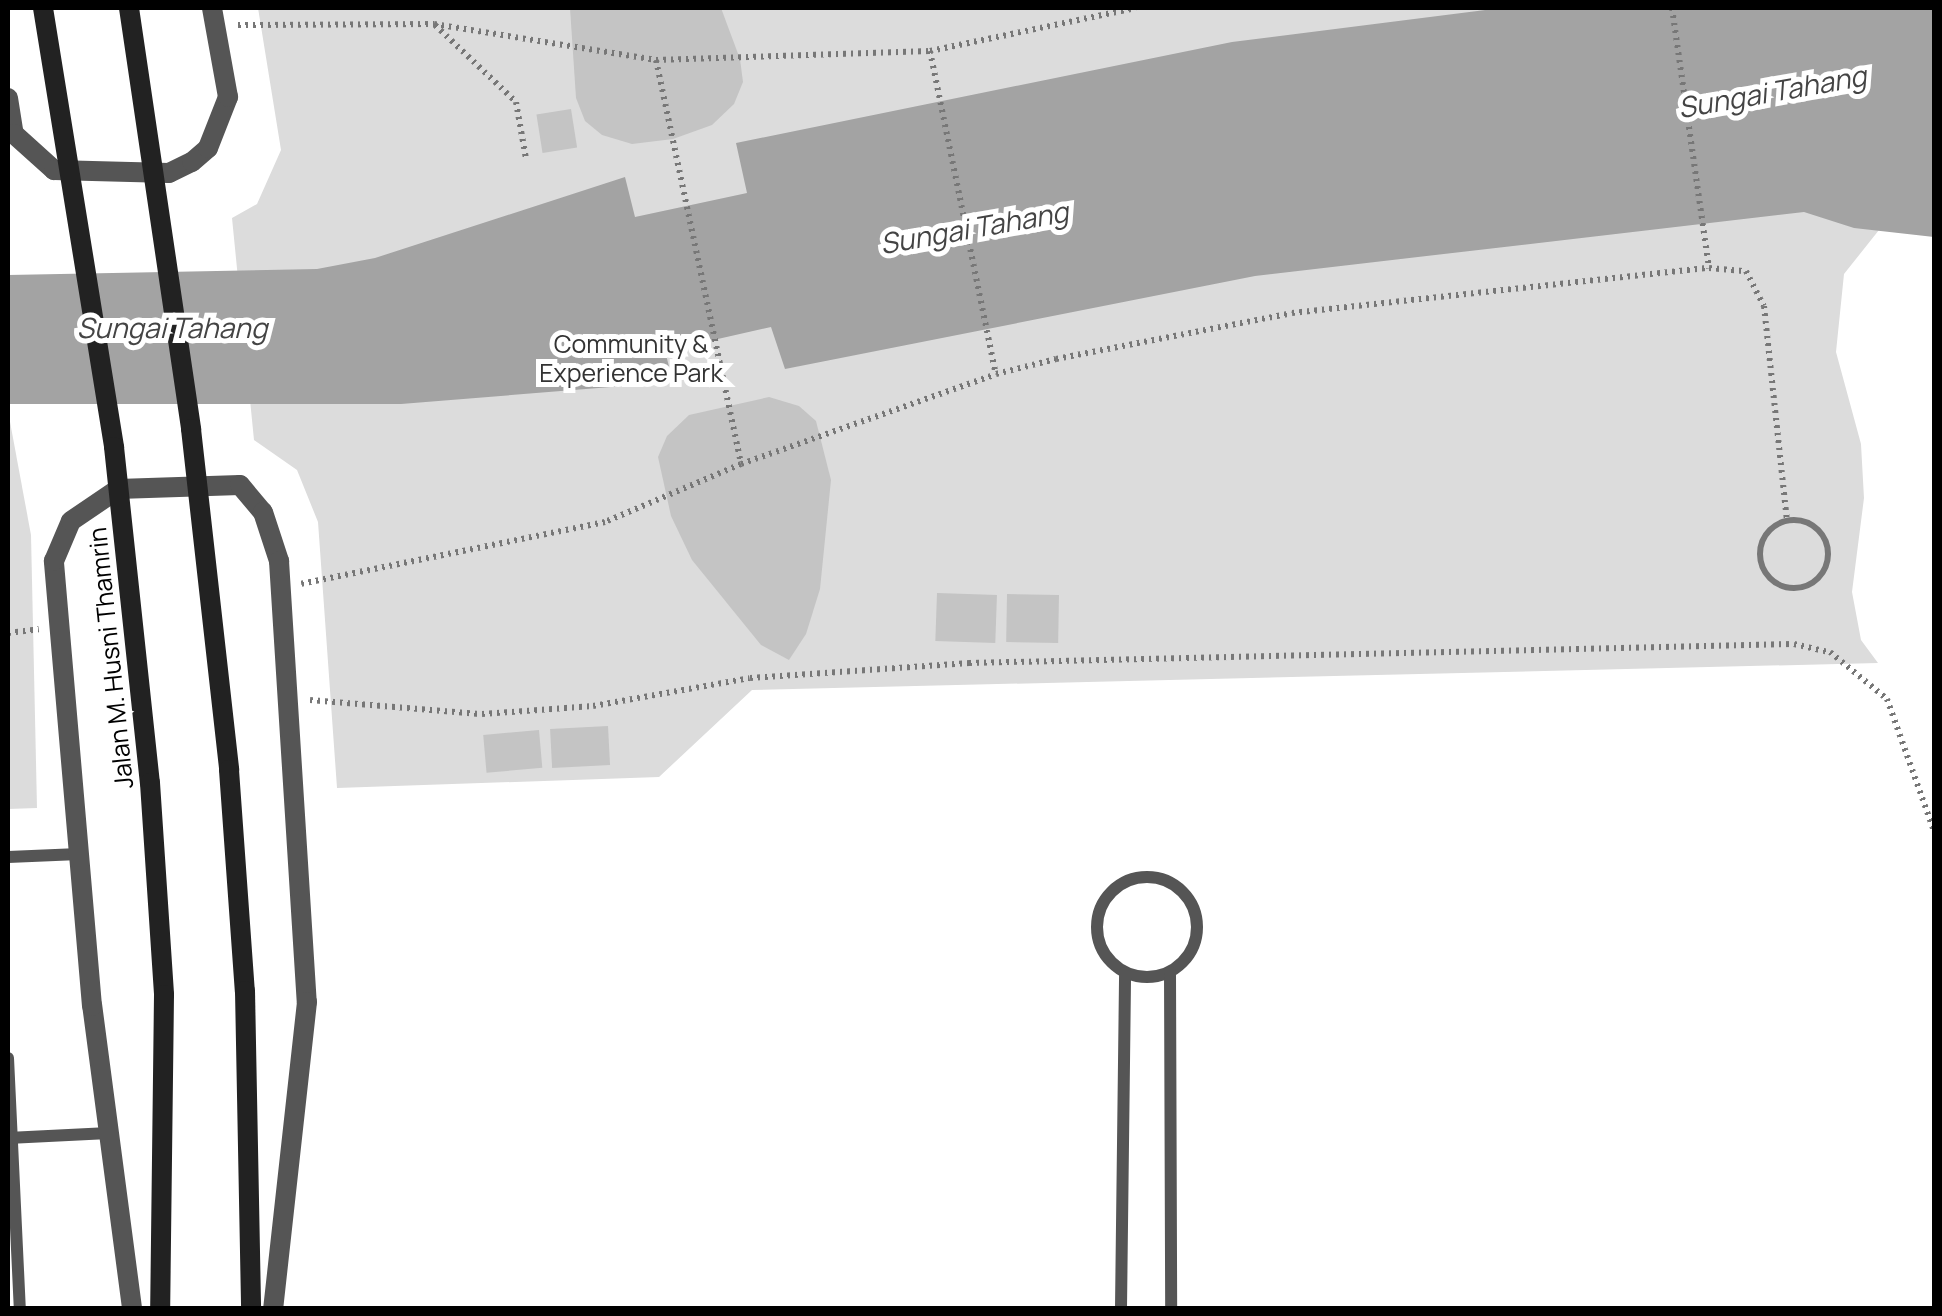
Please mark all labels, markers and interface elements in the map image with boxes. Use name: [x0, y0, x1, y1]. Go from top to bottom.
water label: Sungai Tahang: [1675, 58, 1869, 124]
water label: Sungai Tahang: [877, 194, 1071, 260]
water label: Sungai Tahang: [77, 310, 267, 344]
park label: Community & Experience Park: [539, 330, 723, 389]
street label: Jalan M. Husni Thamrin: [82, 526, 140, 790]

